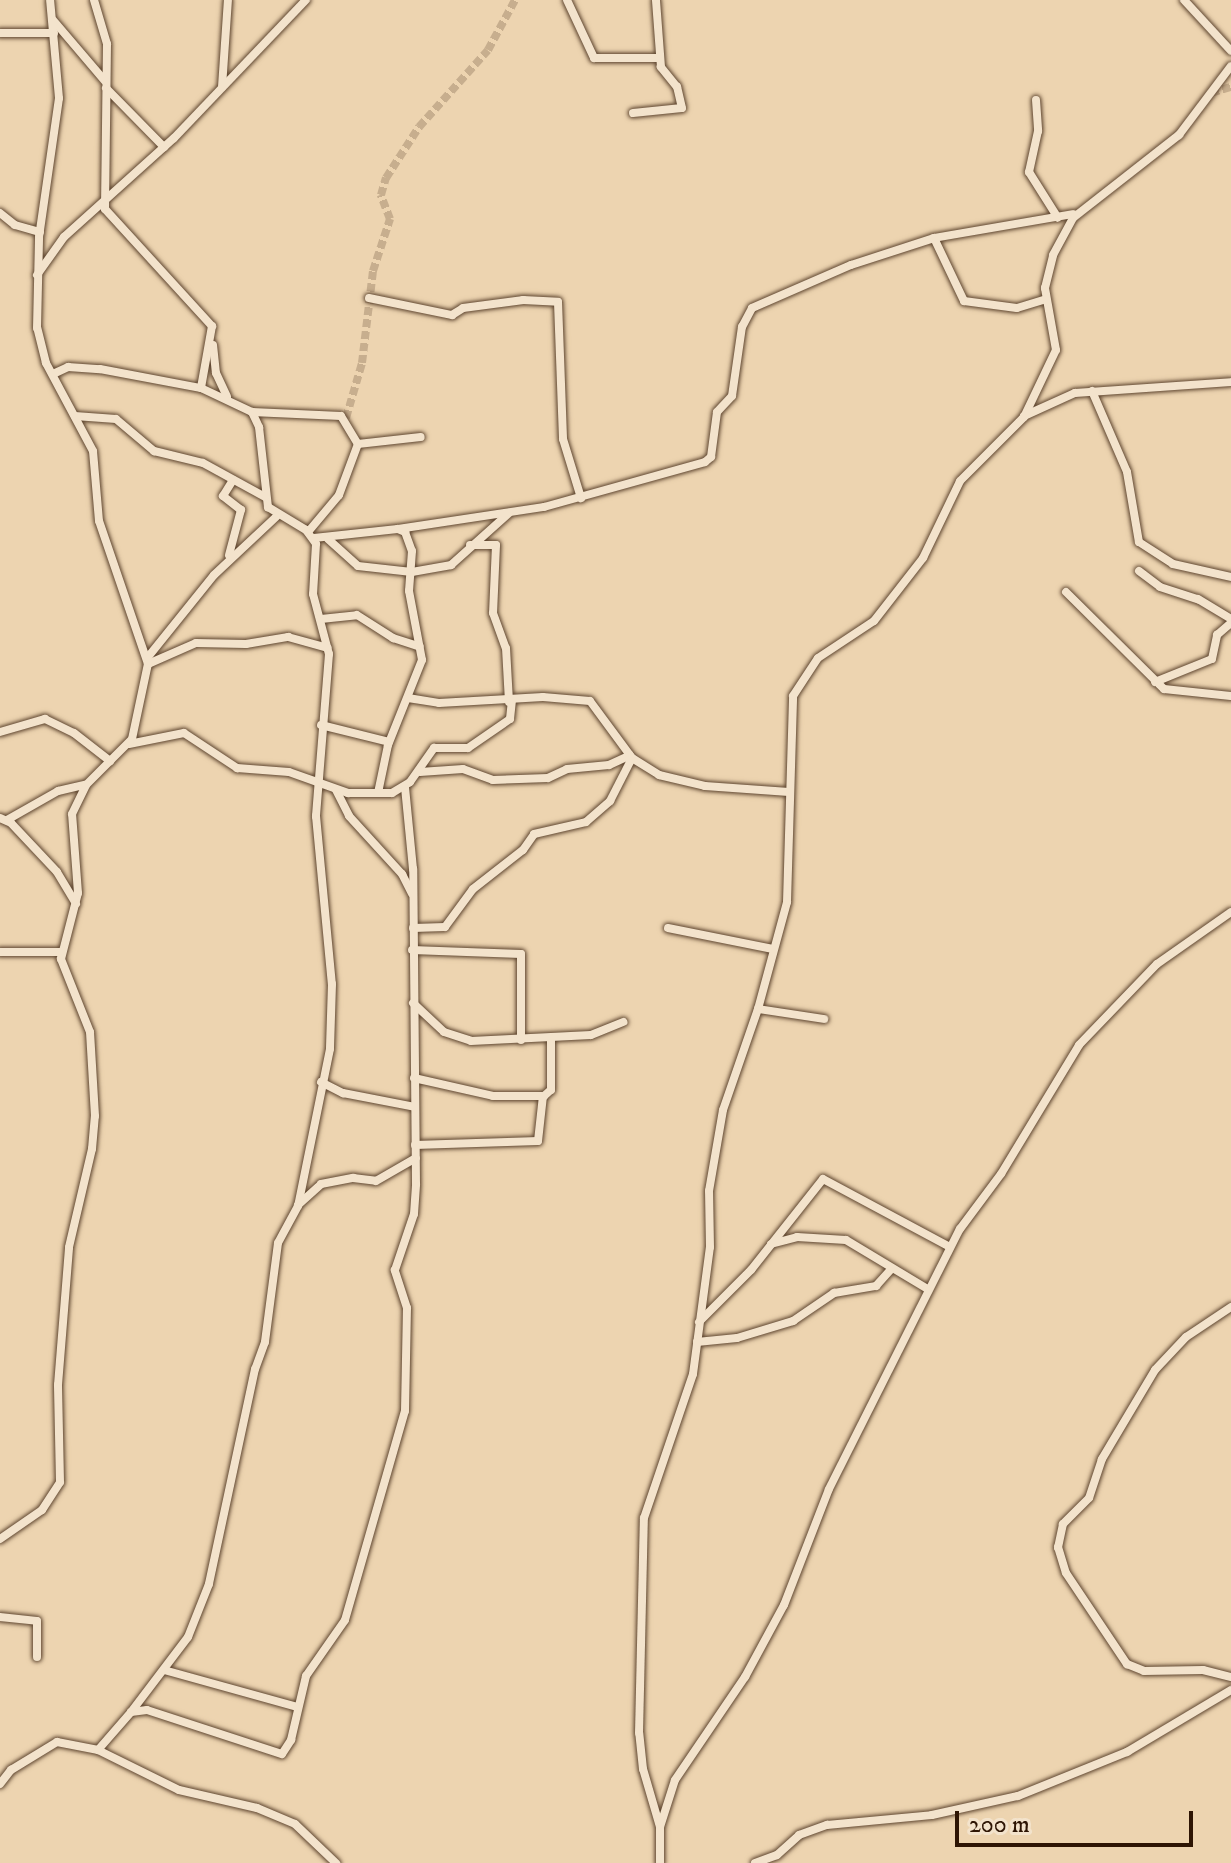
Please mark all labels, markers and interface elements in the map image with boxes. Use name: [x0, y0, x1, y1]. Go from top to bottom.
scale bar: [959, 1795, 1197, 1845]
text: 200 m: [969, 1810, 1030, 1840]

